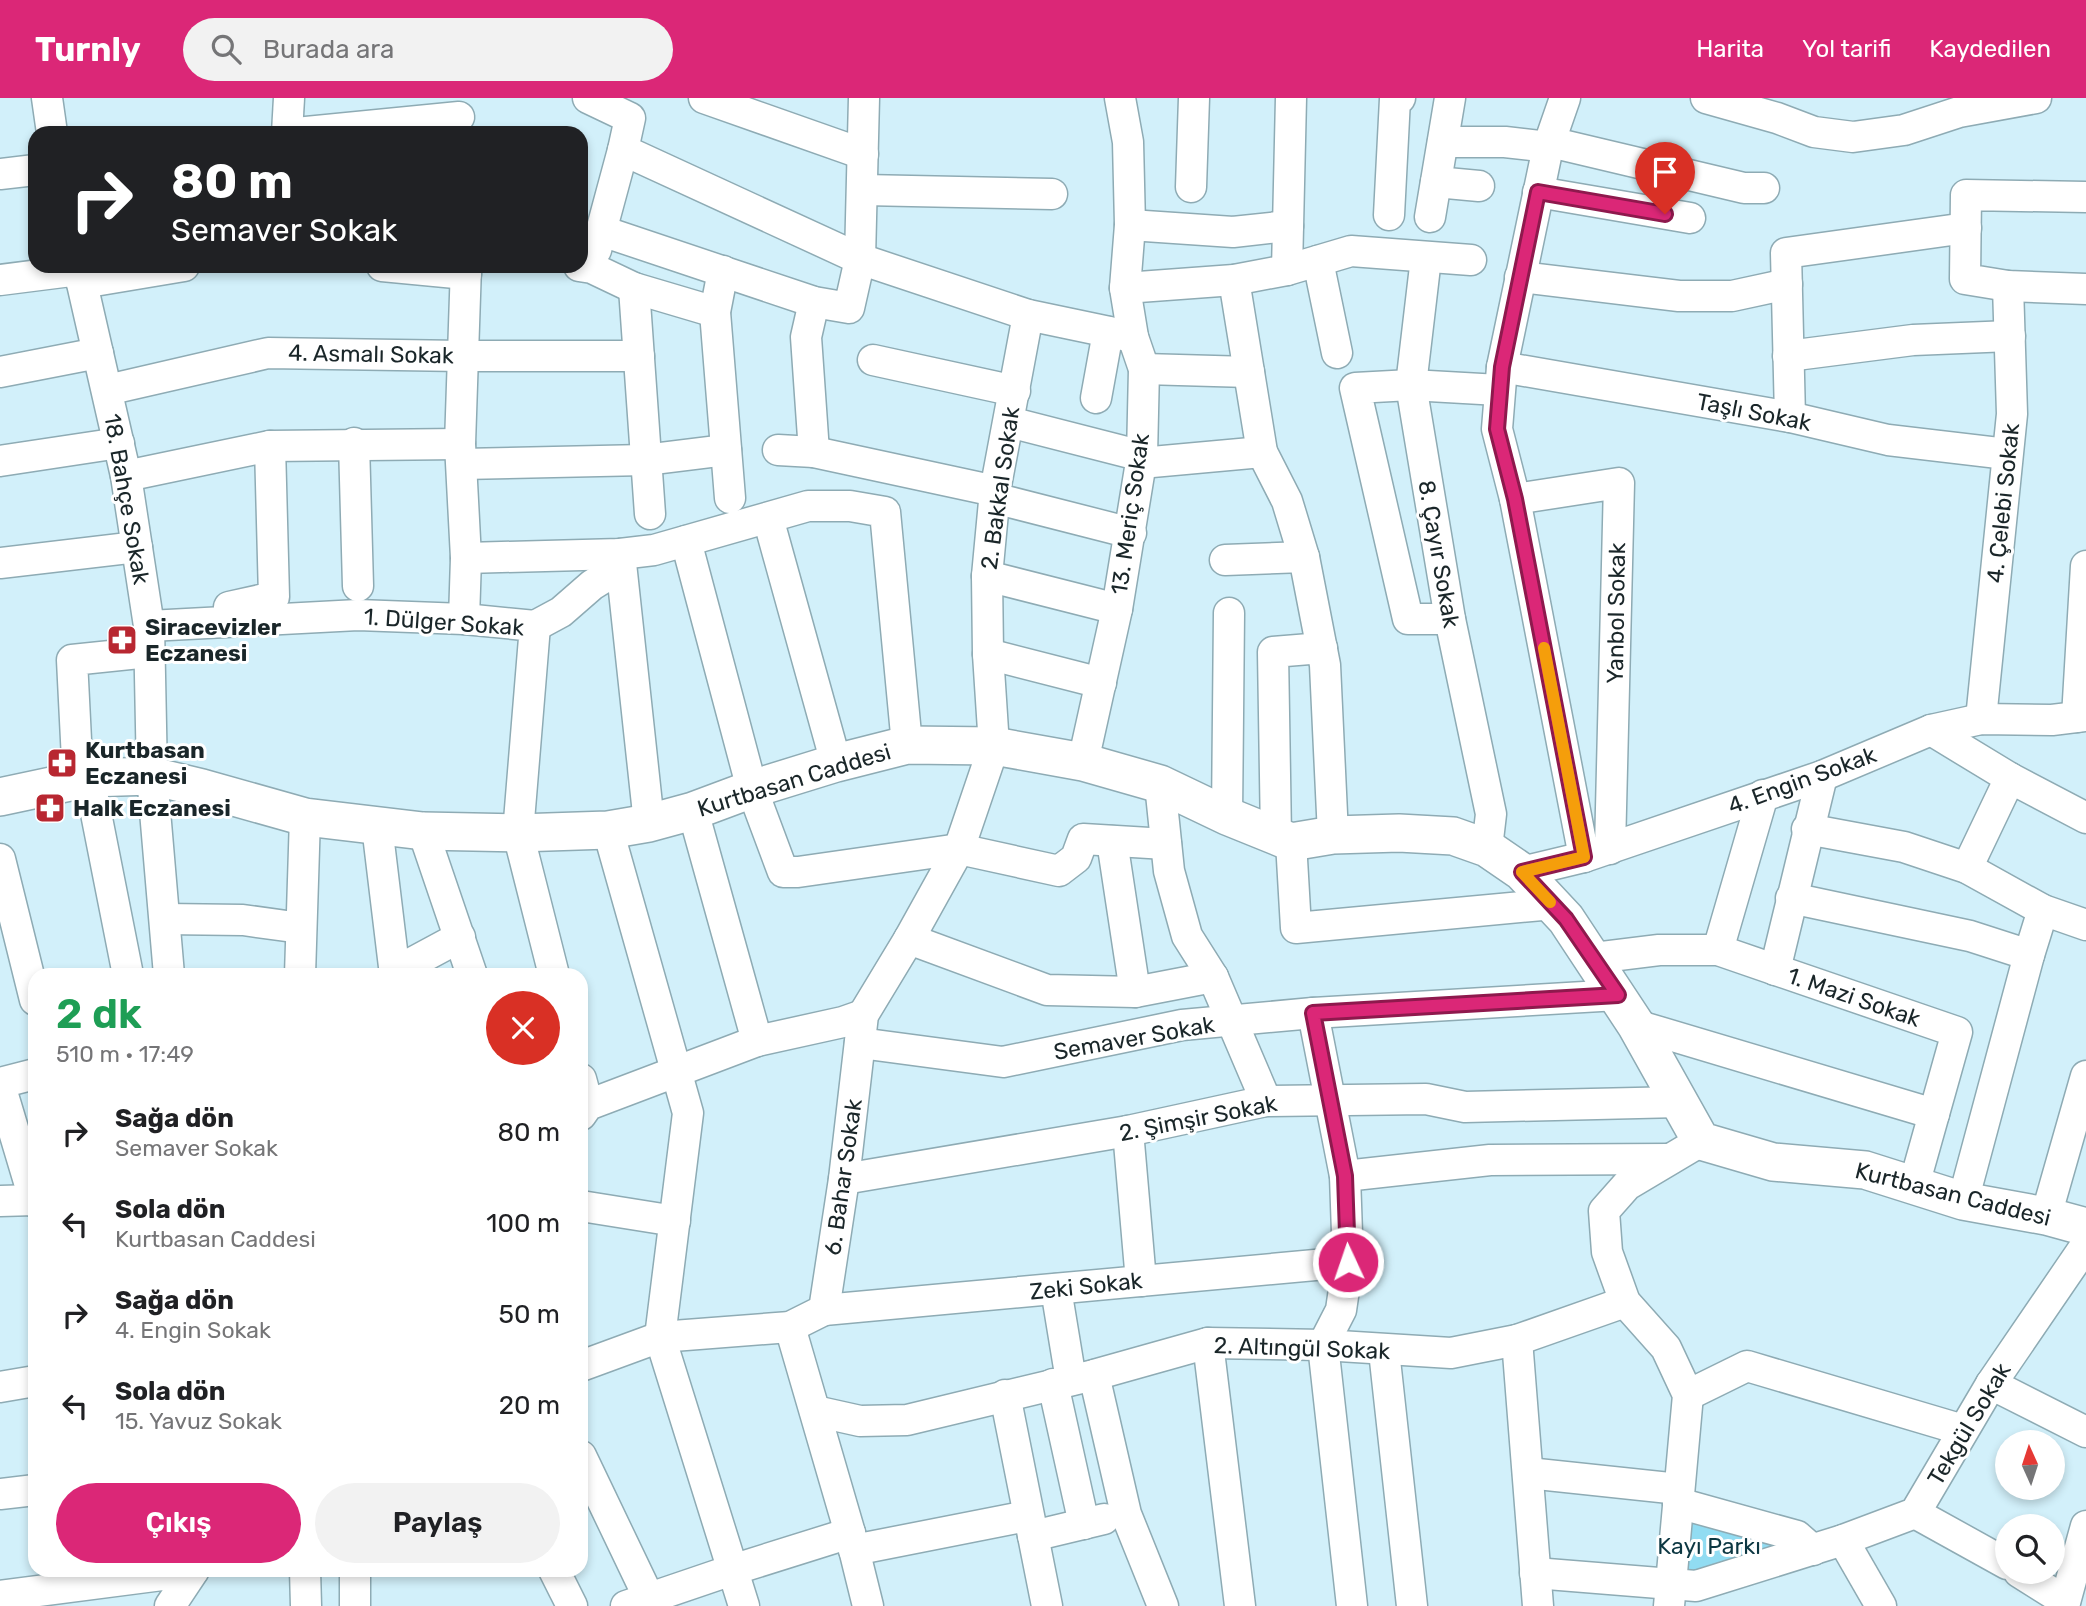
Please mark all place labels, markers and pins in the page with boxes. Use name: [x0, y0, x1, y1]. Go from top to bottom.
pin: [1635, 142, 1695, 214]
place label: Siracevizler Eczanesi: [145, 613, 282, 667]
pharmacy icon: Siracevizler Eczanesi: [105, 623, 139, 657]
place label: Kurtbasan Eczanesi: [85, 736, 205, 790]
pharmacy icon: Kurtbasan Eczanesi: [45, 746, 79, 780]
pharmacy icon: Halk Eczanesi: [33, 791, 67, 825]
place label: Halk Eczanesi: [73, 794, 231, 822]

